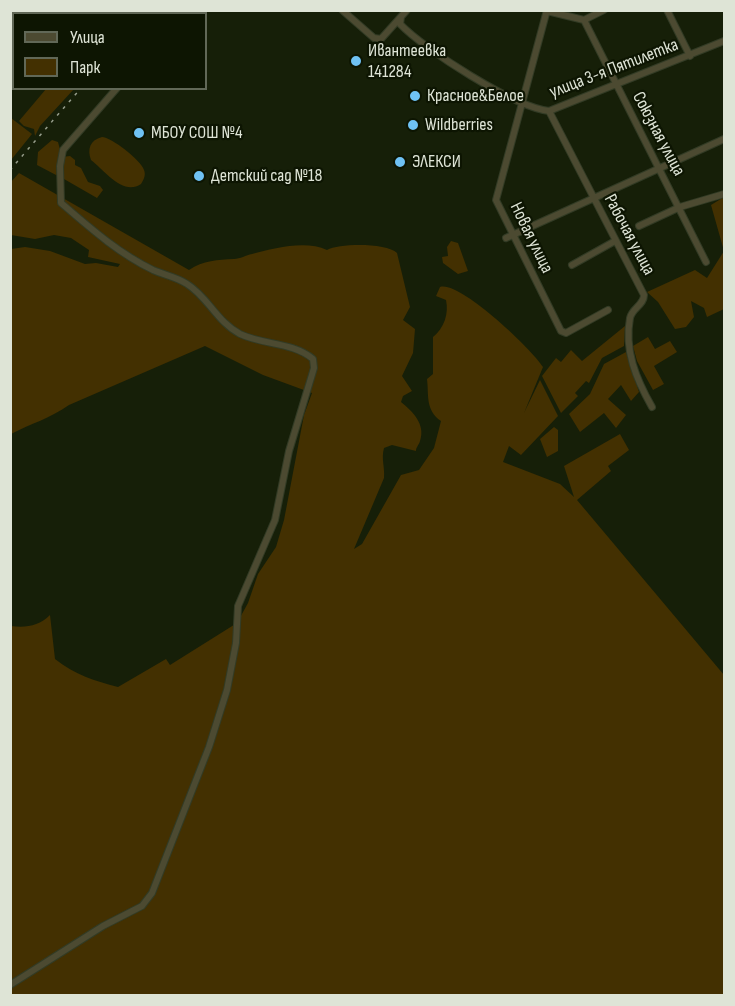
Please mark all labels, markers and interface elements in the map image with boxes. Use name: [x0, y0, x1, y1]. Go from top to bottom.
legend: [12, 12, 207, 90]
text: Улица: [70, 27, 105, 48]
street label: улица 3-я Пятилетка: [547, 35, 681, 103]
place label: Ивантеевка 141284: [368, 40, 446, 82]
marker: Ивантеевка 141284: [349, 54, 363, 68]
text: Парк: [70, 57, 100, 78]
place label: Красное&Белое: [427, 85, 524, 107]
street label: Союзная улица: [627, 88, 689, 180]
marker: Красное&Белое: [408, 89, 422, 103]
place label: Wildberries: [425, 114, 493, 136]
marker: Wildberries: [406, 118, 420, 132]
place label: МБОУ СОШ №4: [151, 122, 242, 144]
marker: МБОУ СОШ №4: [132, 126, 146, 140]
place label: ЭЛЕКСИ: [412, 151, 461, 173]
marker: ЭЛЕКСИ: [393, 155, 407, 169]
place label: Детский сад №18: [211, 165, 322, 187]
marker: Детский сад №18: [192, 169, 206, 183]
street label: Рабочая улица: [599, 191, 659, 279]
street label: Новая улица: [505, 199, 557, 277]

